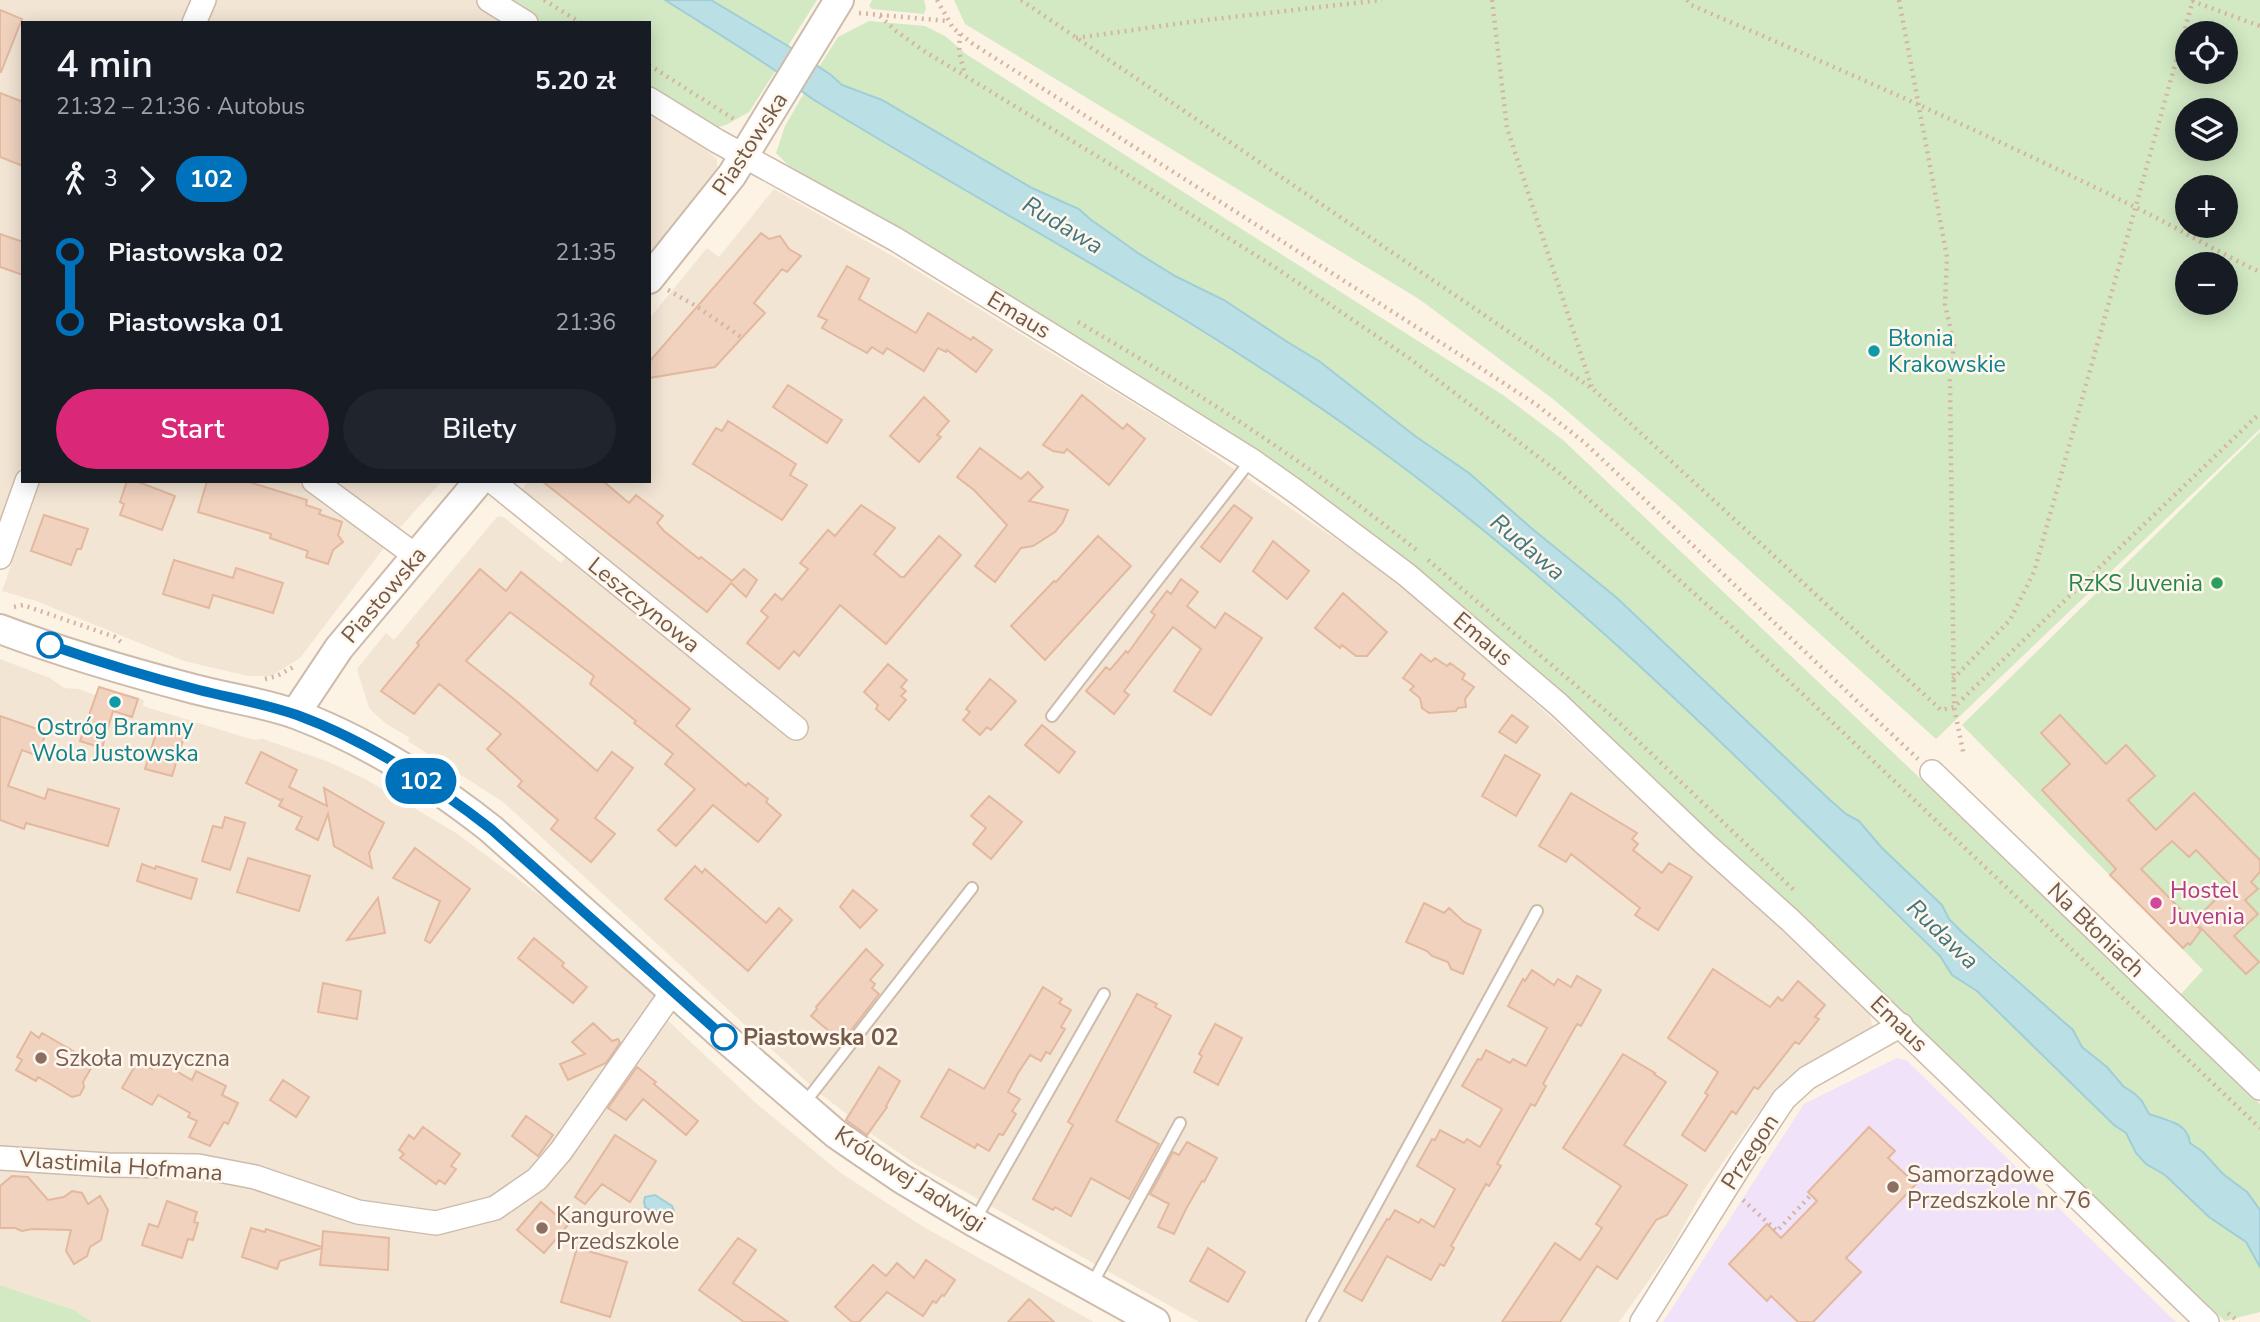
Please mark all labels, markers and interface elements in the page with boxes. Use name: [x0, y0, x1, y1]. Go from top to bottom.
map controls: [2175, 21, 2238, 315]
button: locate: [2175, 21, 2238, 84]
text: 4 min: [56, 39, 153, 90]
text: 5.20 zł: [535, 63, 616, 98]
street label: Piastowska: [705, 86, 795, 202]
text: 21:32 – 21:36 · Autobus: [56, 91, 305, 122]
button: layers: [2175, 98, 2238, 161]
icon: walk: [56, 160, 94, 198]
icon: forward: [128, 160, 166, 198]
text: 3: [104, 163, 118, 194]
text: 102: [190, 163, 233, 195]
button: +: [2175, 175, 2238, 238]
water label: Rudawa: [1017, 188, 1109, 262]
text: Piastowska 02: [108, 235, 284, 270]
text: 21:35: [556, 237, 616, 268]
button: −: [2175, 252, 2238, 315]
street label: Emaus: [981, 284, 1057, 346]
text: Piastowska 01: [108, 305, 284, 340]
text: 21:36: [556, 307, 616, 338]
place label: Błonia Krakowskie: [1888, 323, 2006, 380]
marker: Błonia Krakowskie: [1866, 343, 1882, 359]
button: Start: [56, 389, 329, 469]
button: Bilety: [343, 389, 616, 469]
water label: Rudawa: [1484, 506, 1572, 588]
street label: Piastowska: [334, 540, 434, 650]
street label: Leszczynowa: [581, 550, 707, 660]
place label: RzKS Juvenia: [2068, 568, 2203, 599]
marker: RzKS Juvenia: [2209, 575, 2225, 591]
street label: Emaus: [1447, 605, 1519, 673]
unlabelled marker: [37, 632, 63, 658]
marker: Ostróg Bramny Wola Justowska: [107, 694, 123, 710]
place label: Ostróg Bramny Wola Justowska: [31, 712, 199, 769]
line badge: 102: [381, 758, 461, 804]
text: 102: [399, 765, 443, 797]
place label: Hostel Juvenia: [2169, 875, 2245, 932]
street label: Na Błoniach: [2040, 876, 2152, 984]
water label: Rudawa: [1900, 892, 1986, 976]
marker: Hostel Juvenia: [2148, 895, 2164, 911]
street label: Emaus: [1863, 989, 1935, 1059]
place label: Piastowska 02: [743, 1022, 899, 1053]
marker: Piastowska 02: [711, 1024, 737, 1050]
place label: Szkoła muzyczna: [55, 1043, 230, 1074]
marker: Szkoła muzyczna: [33, 1050, 49, 1066]
street label: Przegon: [1714, 1108, 1786, 1196]
street label: Królowej Jadwigi: [829, 1119, 991, 1239]
street label: Vlastimila Hofmana: [17, 1143, 224, 1189]
place label: Samorządowe Przedszkole nr 76: [1907, 1159, 2091, 1216]
marker: Samorządowe Przedszkole nr 76: [1885, 1179, 1901, 1195]
place label: Kangurowe Przedszkole: [556, 1200, 679, 1257]
marker: Kangurowe Przedszkole: [534, 1220, 550, 1236]

